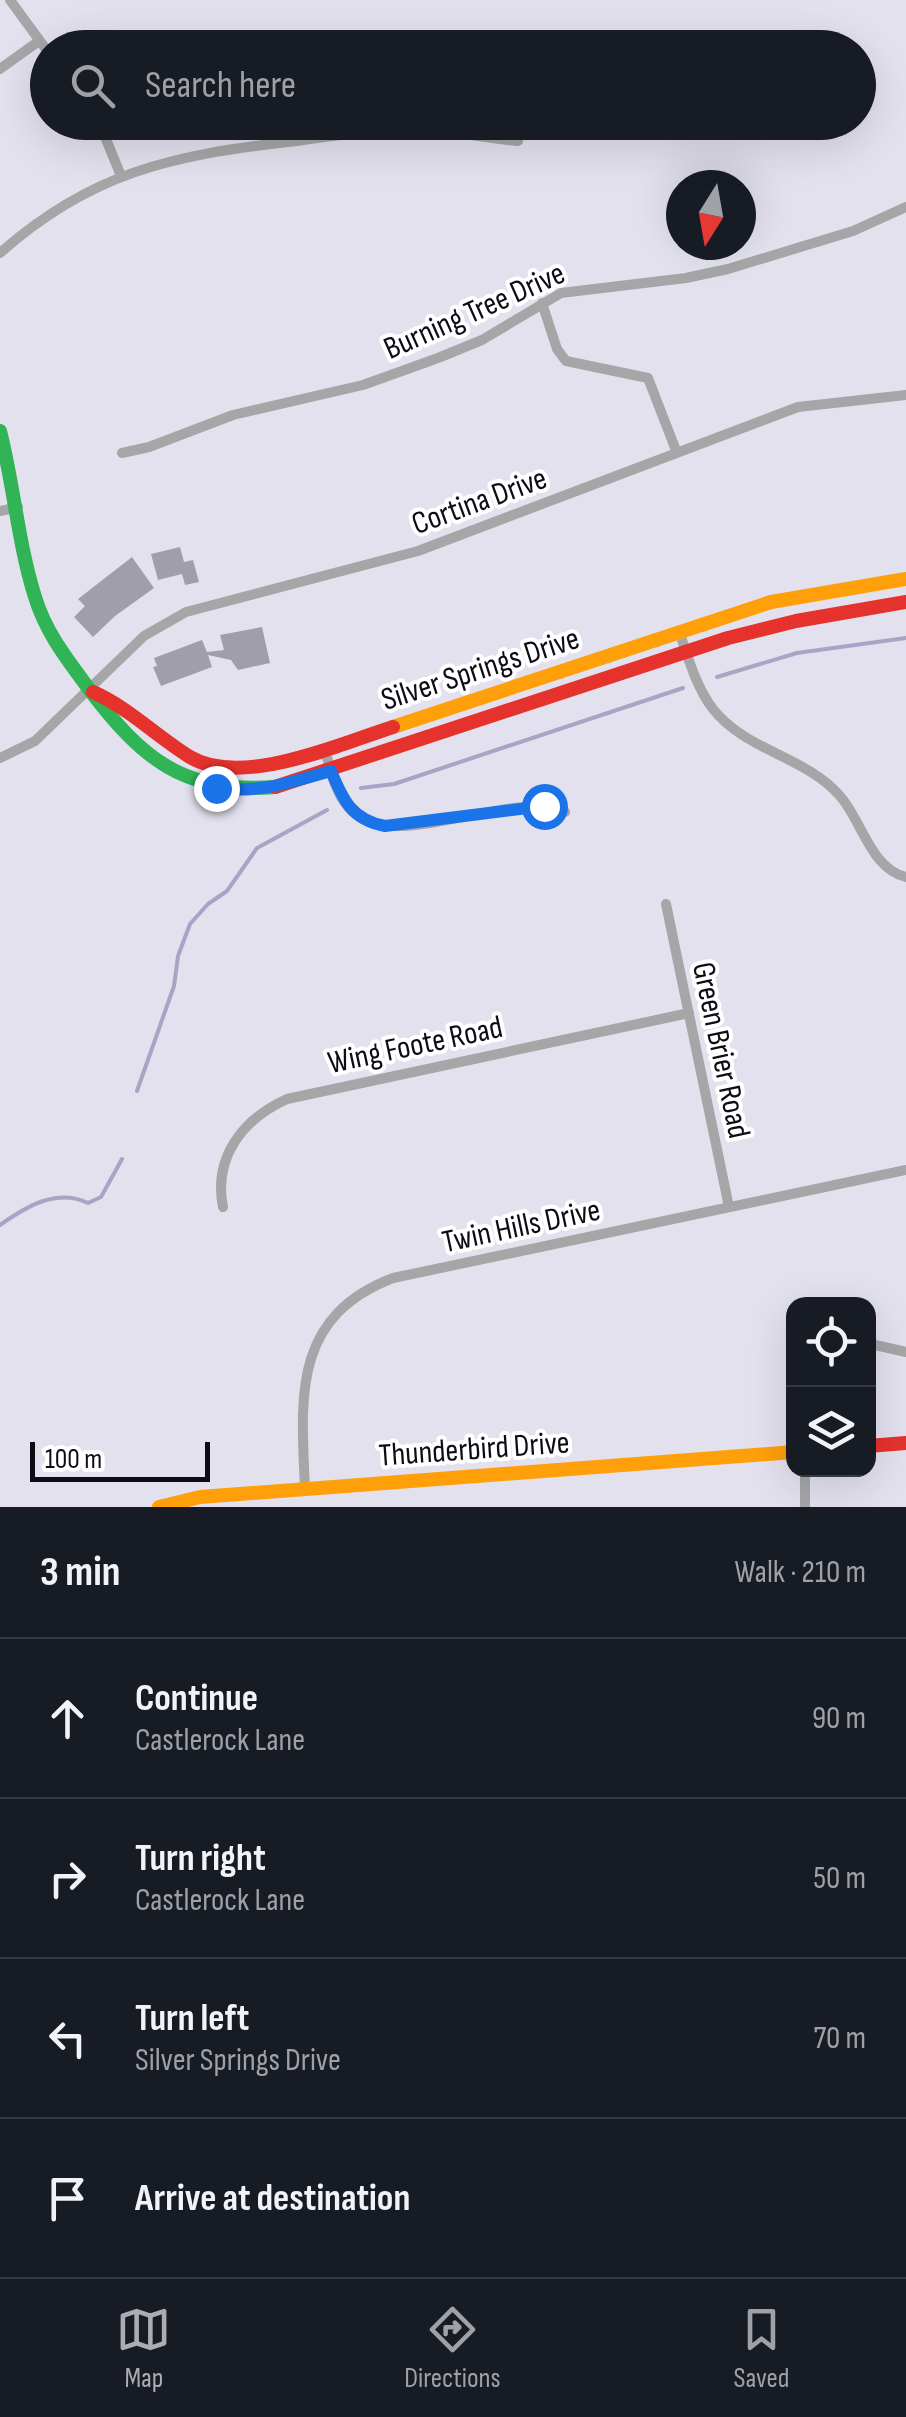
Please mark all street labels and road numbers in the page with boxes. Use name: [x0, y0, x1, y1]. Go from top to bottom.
street label: Burning Tree Drive: [378, 254, 571, 369]
street label: Cortina Drive: [407, 459, 552, 544]
street label: Silver Springs Drive: [377, 619, 584, 720]
street label: Green Brier Road: [683, 959, 758, 1142]
street label: Wing Foote Road: [325, 1008, 506, 1083]
street label: Twin Hills Drive: [439, 1191, 604, 1262]
street label: Thunderbird Drive: [377, 1423, 571, 1476]

